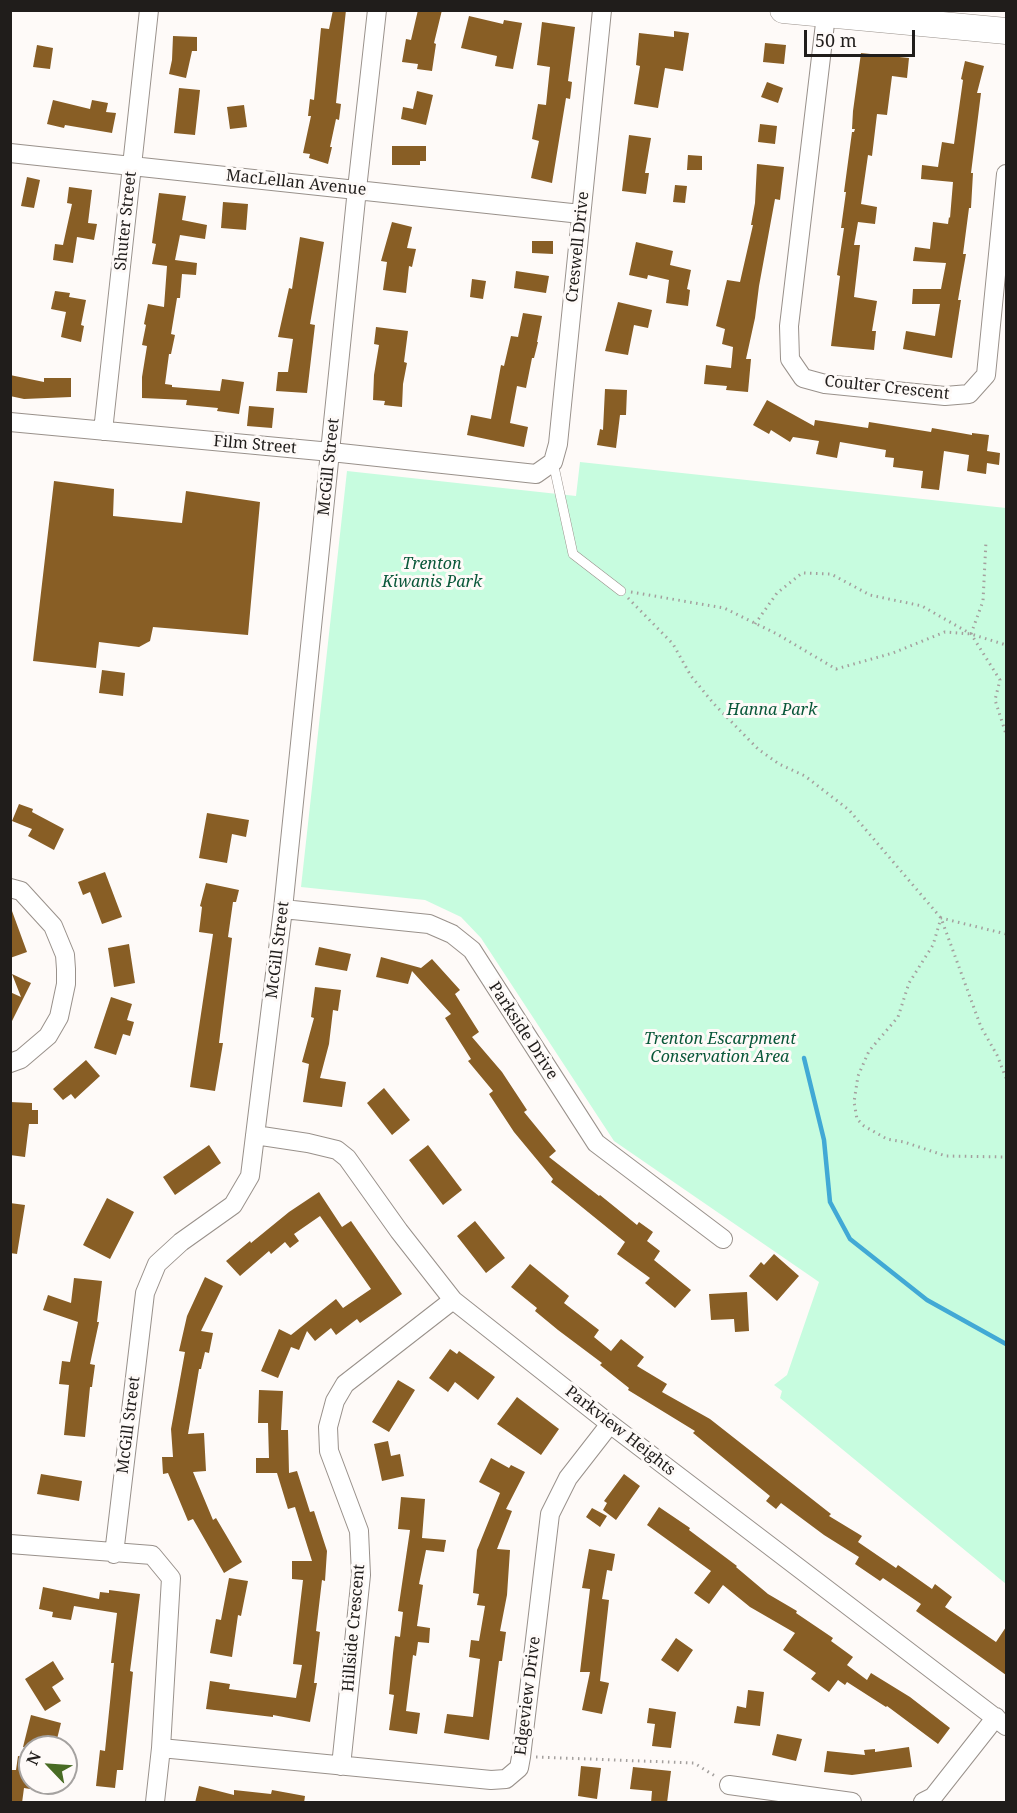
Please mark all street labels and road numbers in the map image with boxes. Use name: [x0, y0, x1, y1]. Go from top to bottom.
street label: MacLellan Avenue: [225, 166, 367, 200]
street label: Shuter Street: [111, 171, 141, 271]
street label: Creswell Drive: [563, 190, 593, 304]
street label: Coulter Crescent: [824, 372, 950, 404]
street label: McGill Street: [314, 417, 344, 517]
street label: Film Street: [213, 432, 297, 458]
street label: McGill Street: [262, 900, 294, 1000]
street label: Parkside Drive: [484, 979, 562, 1083]
street label: McGill Street: [113, 1375, 145, 1475]
street label: Parkview Heights: [561, 1382, 679, 1480]
street label: Hillside Crescent: [339, 1563, 369, 1693]
street label: Edgeview Drive: [511, 1635, 545, 1757]

